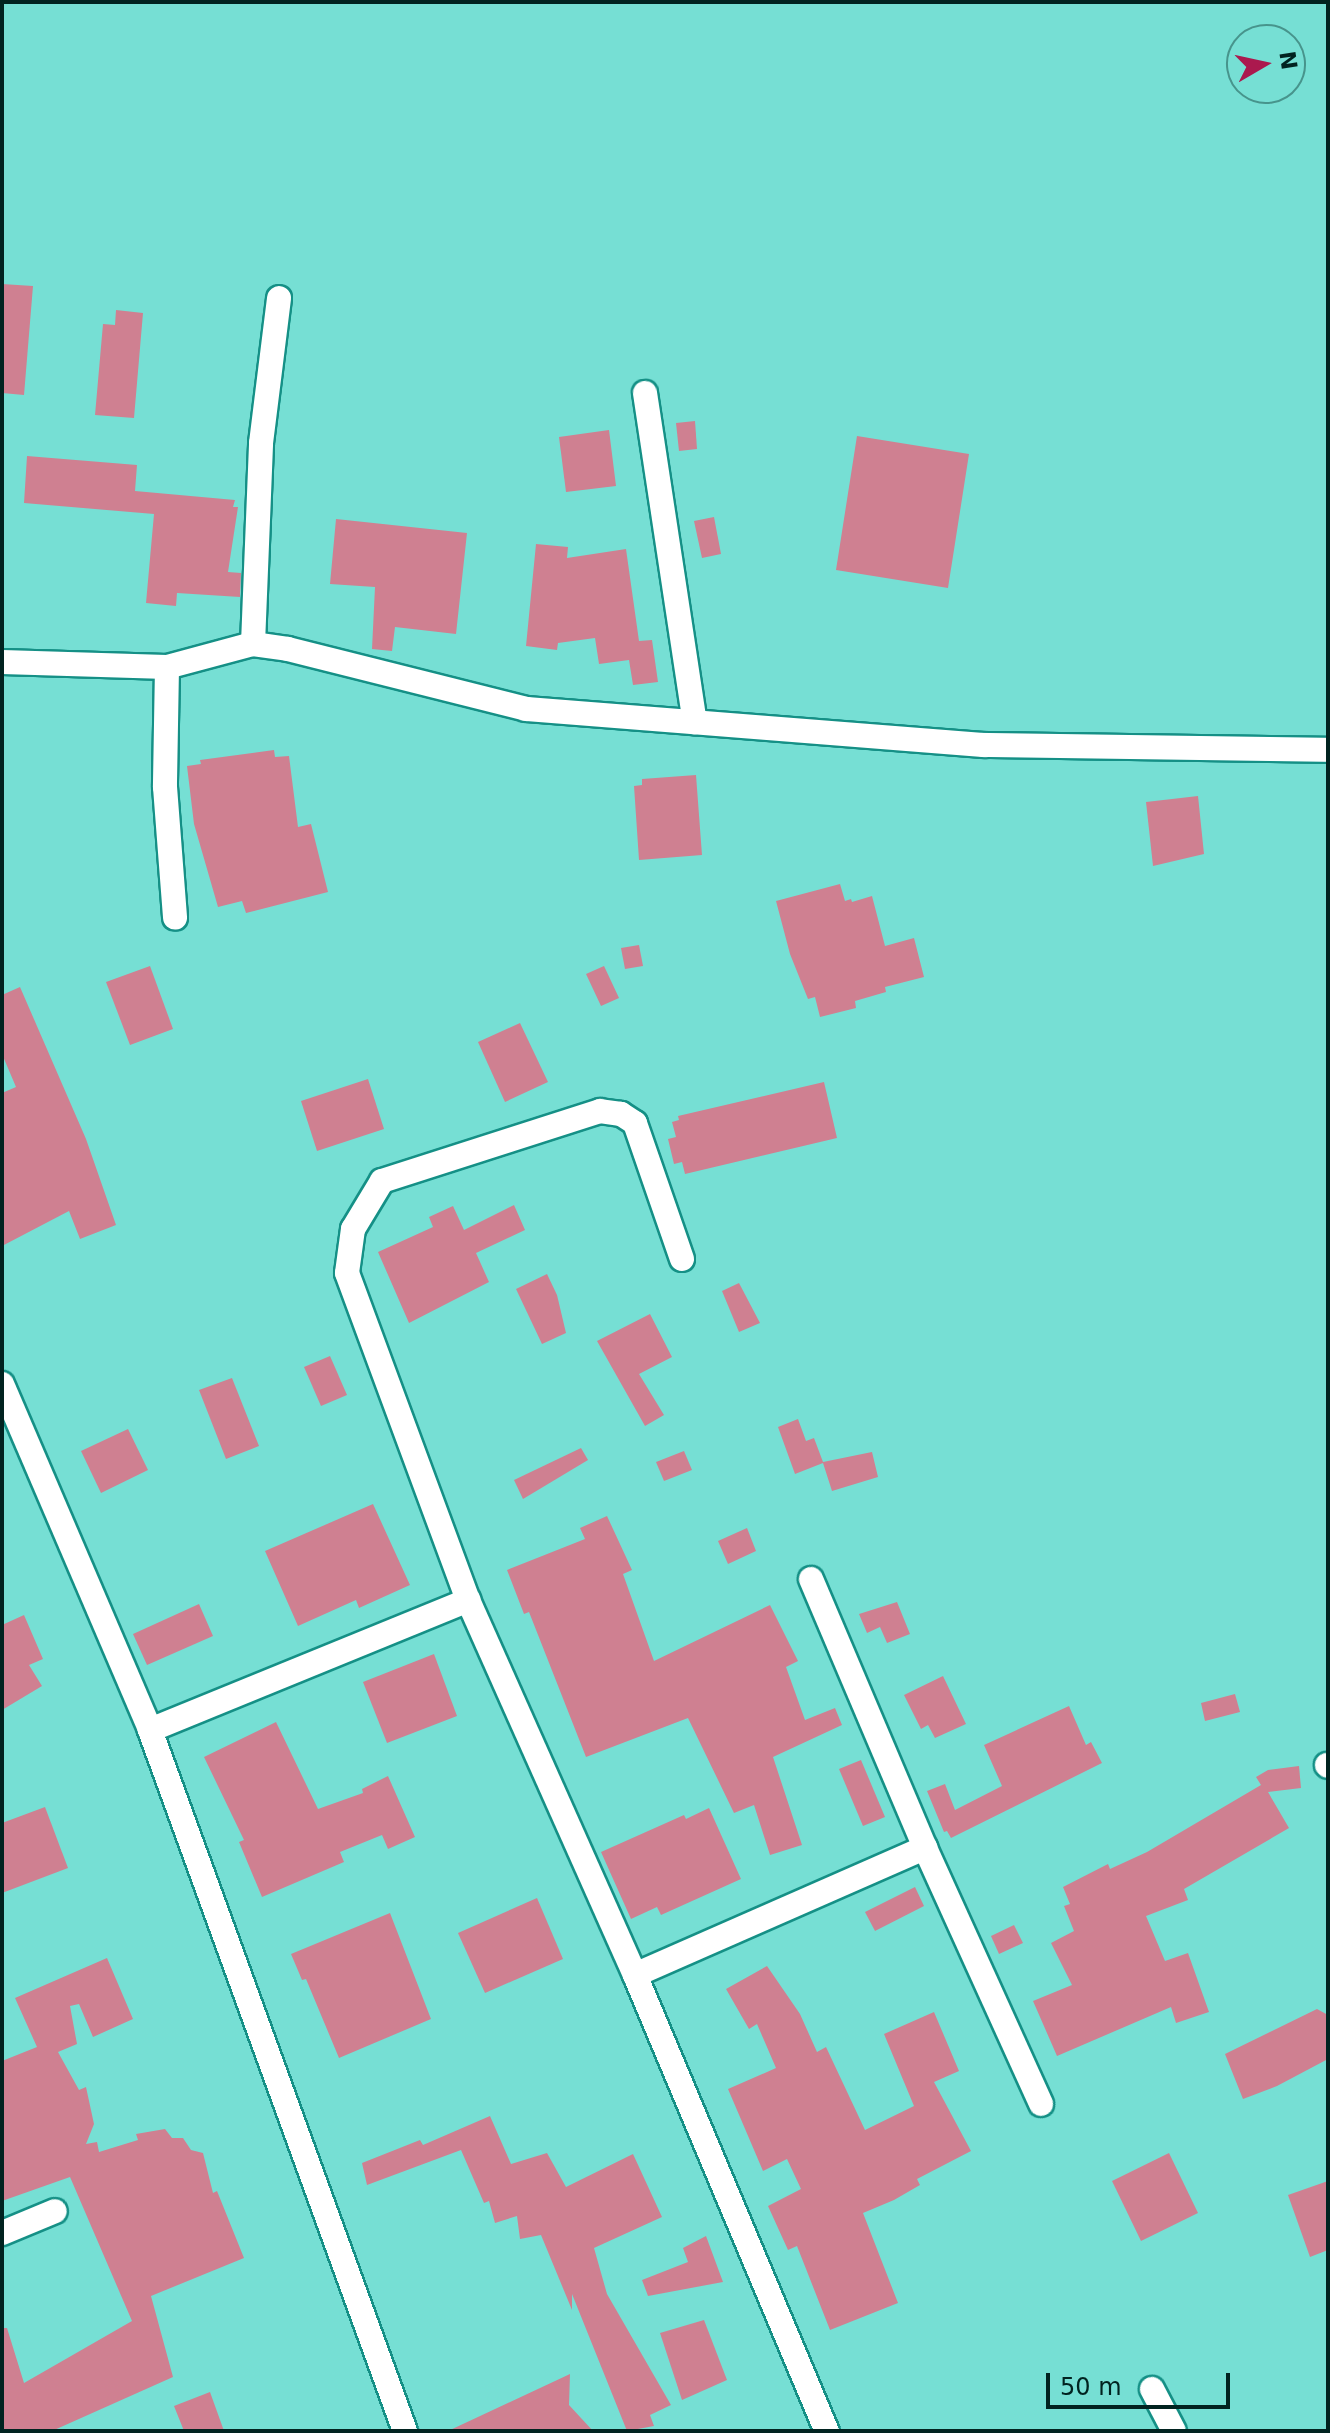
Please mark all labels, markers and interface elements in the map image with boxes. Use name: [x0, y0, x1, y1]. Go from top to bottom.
north arrow: [1226, 24, 1306, 104]
text: N: [1274, 49, 1302, 72]
scale bar: [1050, 2357, 1234, 2407]
text: 50 m: [1060, 2373, 1122, 2401]

